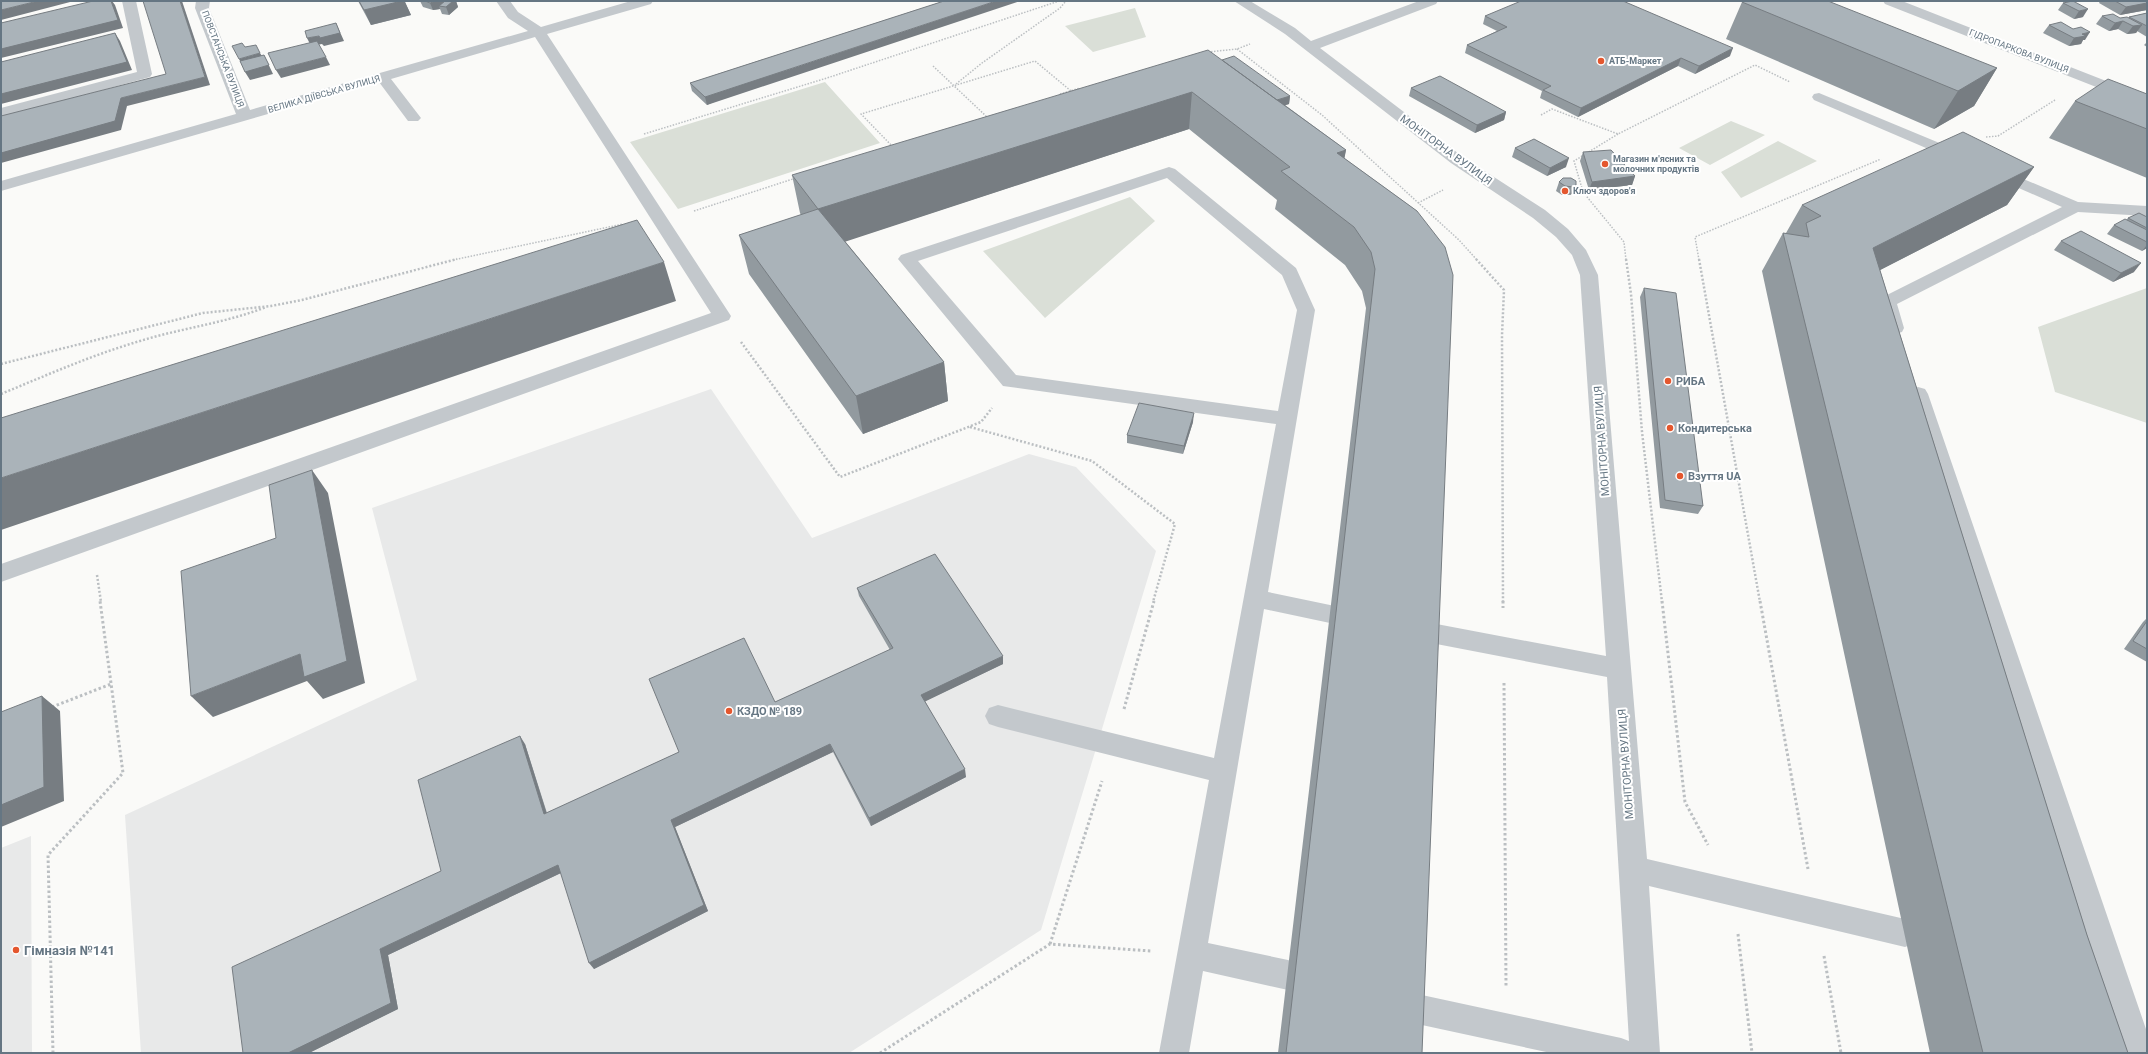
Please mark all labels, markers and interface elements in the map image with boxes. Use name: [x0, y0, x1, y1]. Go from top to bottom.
street label: ПОВСТАНСЬКА ВУЛИЦЯ: [200, 9, 246, 109]
street label: ГІДРОПАРКОВА ВУЛИЦЯ: [1968, 27, 2070, 75]
marker: АТБ-Маркет: [1596, 56, 1606, 66]
place label: АТБ-Маркет: [1609, 56, 1662, 66]
street label: ВЕЛИКА ДІЇВСЬКА ВУЛИЦЯ: [267, 73, 381, 115]
street label: МОНІТОРНА ВУЛИЦЯ: [1397, 112, 1495, 188]
place label: Магазин м'ясних та молочних продуктів: [1613, 154, 1699, 174]
marker: Магазин м'ясних та молочних продуктів: [1600, 159, 1610, 169]
marker: Ключ здоров'я: [1560, 186, 1570, 196]
place label: Ключ здоров'я: [1573, 186, 1635, 196]
place label: РИБА: [1676, 375, 1706, 388]
marker: РИБА: [1663, 376, 1673, 386]
street label: МОНІТОРНА ВУЛИЦЯ: [1592, 385, 1612, 497]
place label: Кондитерська: [1678, 422, 1752, 435]
marker: Кондитерська: [1665, 423, 1675, 433]
place label: Взуття UA: [1688, 470, 1741, 483]
marker: Взуття UA: [1675, 471, 1685, 481]
place label: КЗДО № 189: [737, 705, 802, 718]
marker: КЗДО № 189: [724, 706, 734, 716]
street label: МОНІТОРНА ВУЛИЦЯ: [1616, 708, 1636, 820]
place label: Гімназія №141: [24, 943, 115, 958]
marker: Гімназія №141: [11, 945, 21, 955]

